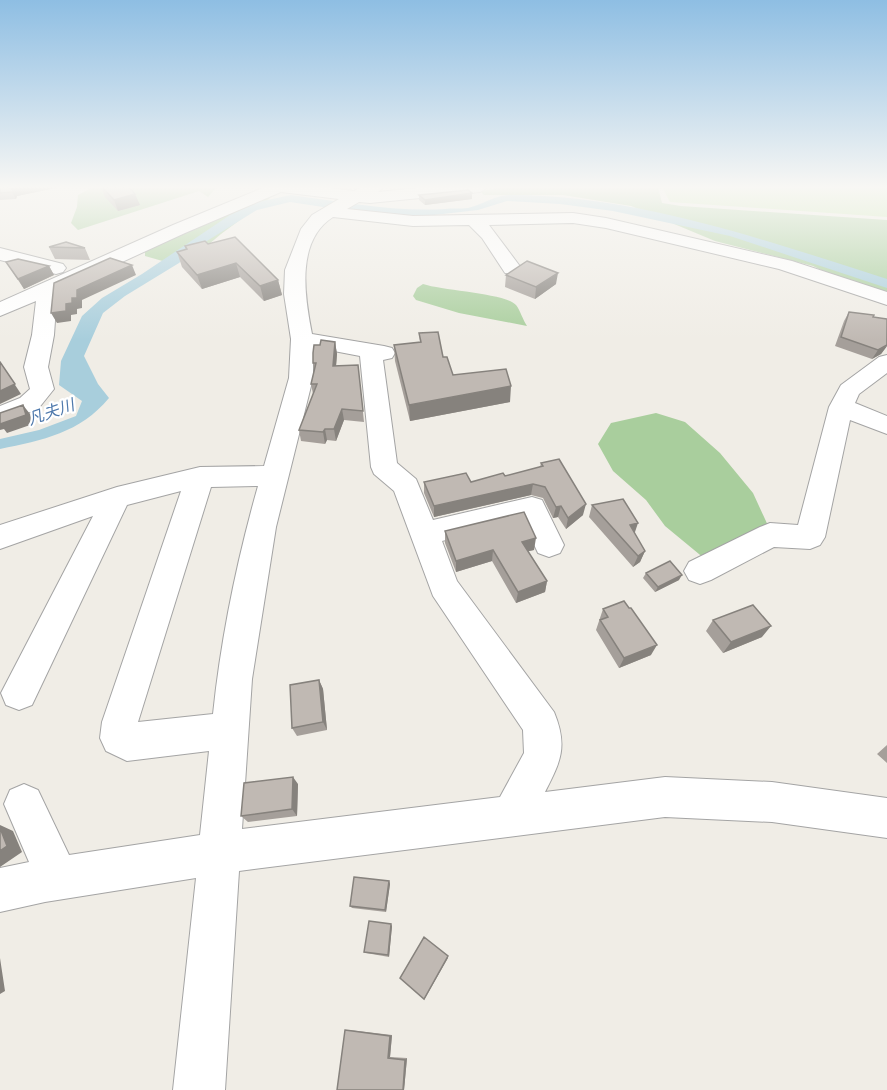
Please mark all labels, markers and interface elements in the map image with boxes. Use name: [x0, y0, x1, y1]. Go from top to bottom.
water label: 凡夫川: [25, 395, 79, 429]

